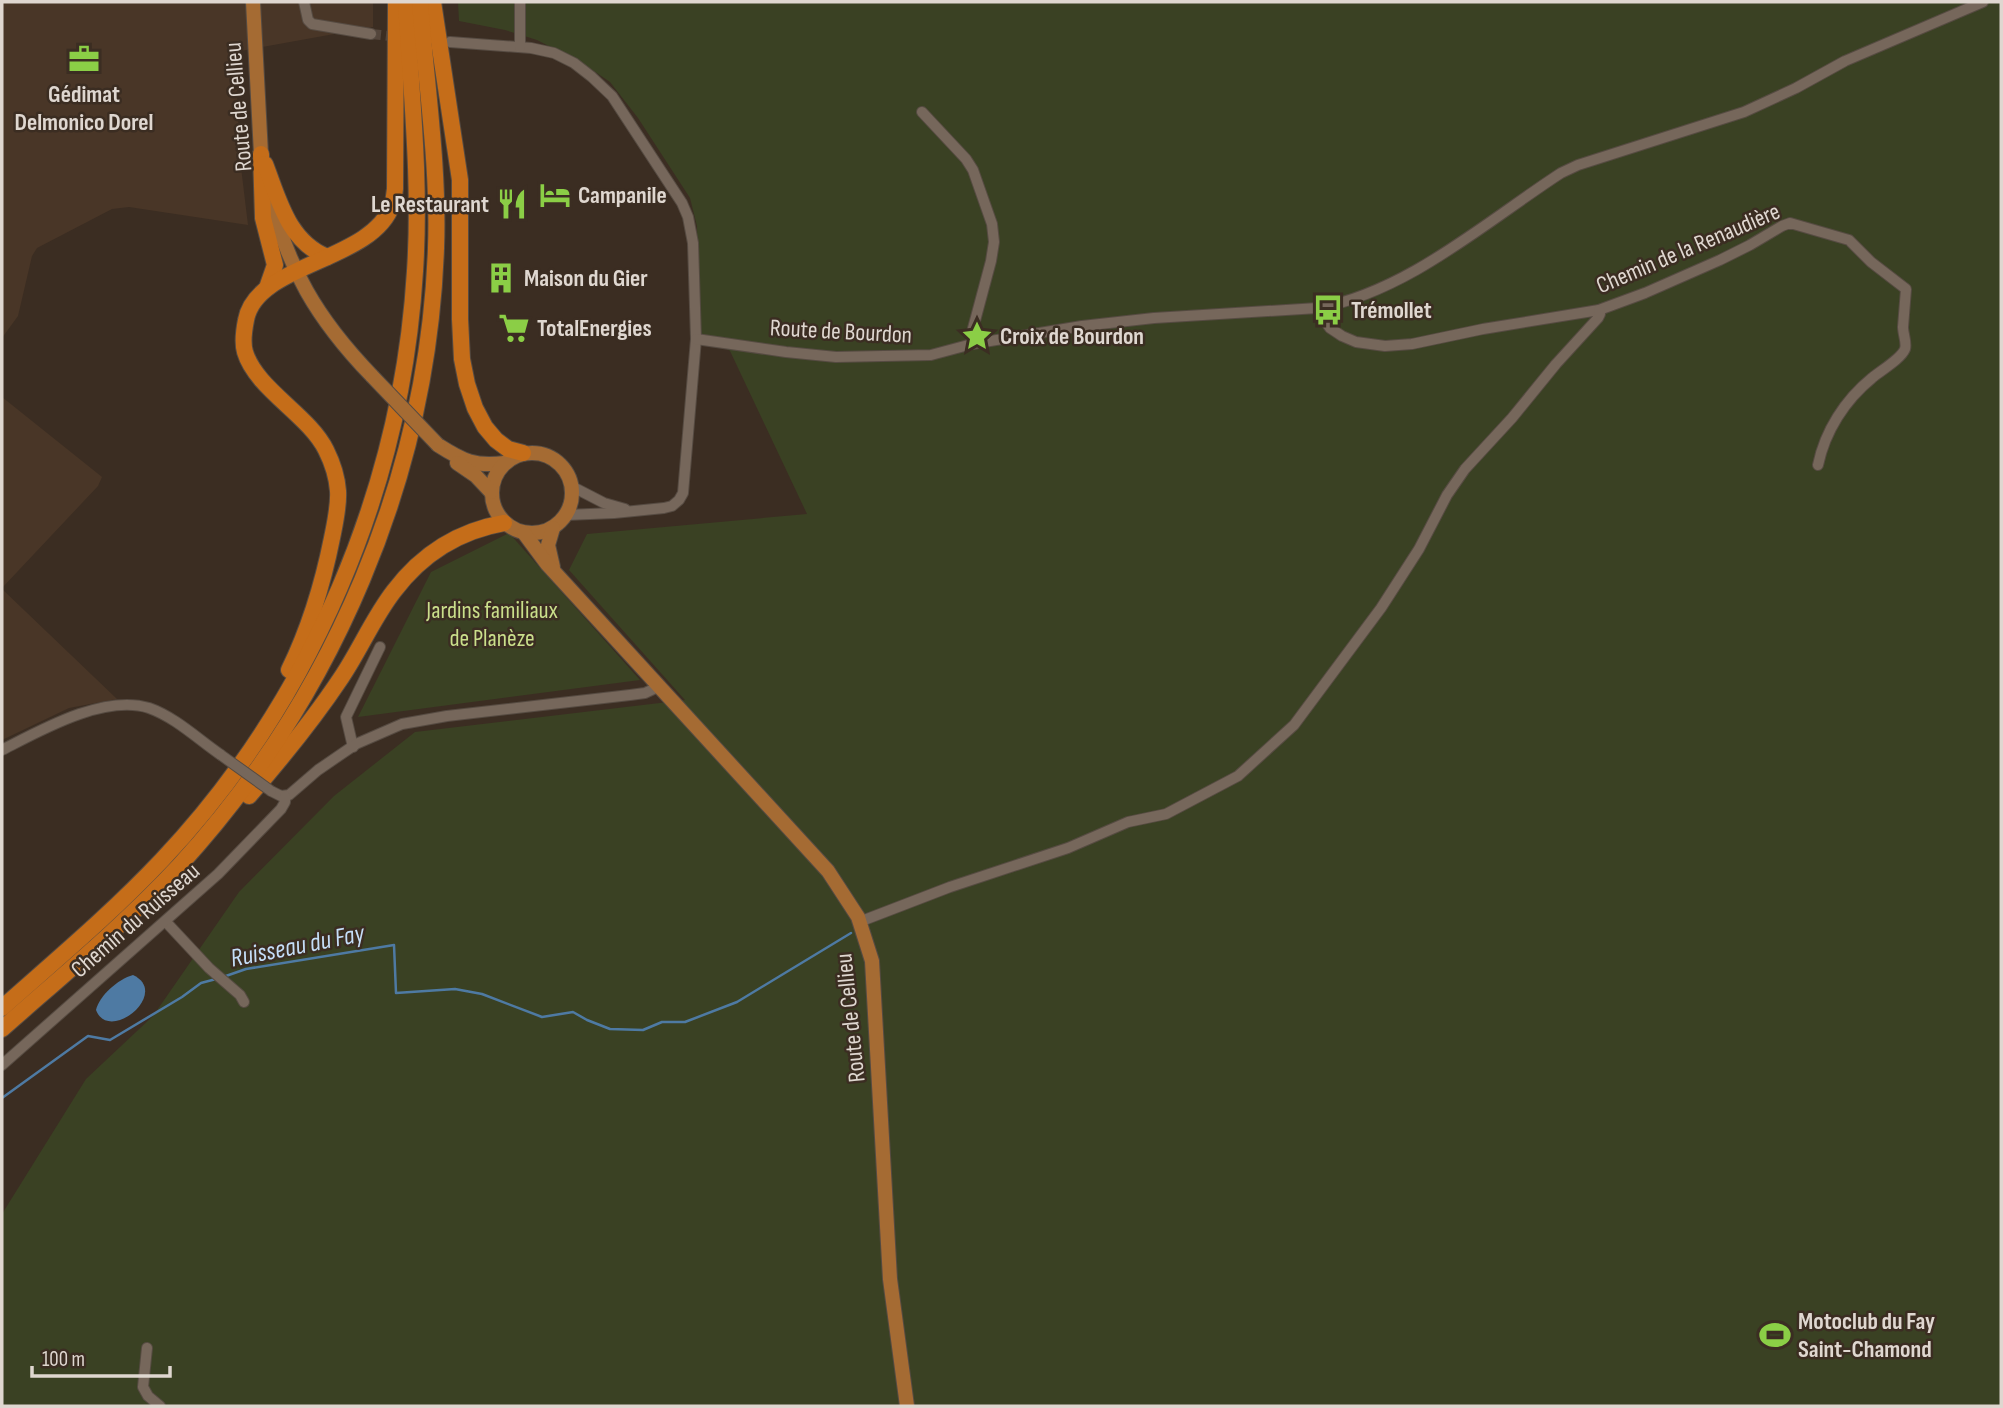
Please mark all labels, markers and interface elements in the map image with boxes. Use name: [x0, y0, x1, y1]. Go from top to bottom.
street label: Route de Cellieu: [218, 41, 259, 173]
office icon: Gédimat Delmonico Dorel: [67, 42, 101, 76]
place label: Gédimat Delmonico Dorel: [15, 80, 153, 137]
hotel icon: Campanile: [538, 178, 572, 212]
place label: Campanile: [578, 181, 667, 210]
restaurant icon: Le Restaurant: [495, 187, 529, 221]
place label: Le Restaurant: [371, 190, 489, 219]
street label: Chemin de la Renaudière: [1592, 197, 1784, 300]
building icon: Maison du Gier: [484, 261, 518, 295]
place label: Maison du Gier: [524, 264, 648, 293]
bus stop icon: Trémollet: [1311, 293, 1345, 327]
place label: Trémollet: [1351, 296, 1432, 325]
supermarket icon: TotalEnergies: [497, 311, 531, 345]
street label: Route de Bourdon: [769, 313, 913, 350]
place label: TotalEnergies: [537, 314, 652, 343]
place icon: Croix de Bourdon: [960, 319, 994, 353]
place label: Croix de Bourdon: [1000, 322, 1144, 351]
park label: Jardins familiaux de Planèze: [425, 596, 558, 653]
street label: Chemin du Ruisseau: [65, 857, 206, 984]
water label: Ruisseau du Fay: [228, 918, 368, 975]
street label: Route de Cellieu: [829, 952, 872, 1084]
place label: Motoclub du Fay Saint-Chamond: [1798, 1307, 1935, 1364]
sports icon: Motoclub du Fay Saint-Chamond: [1758, 1318, 1792, 1352]
scale bar: [32, 1334, 170, 1378]
text: 100 m: [42, 1347, 85, 1372]

